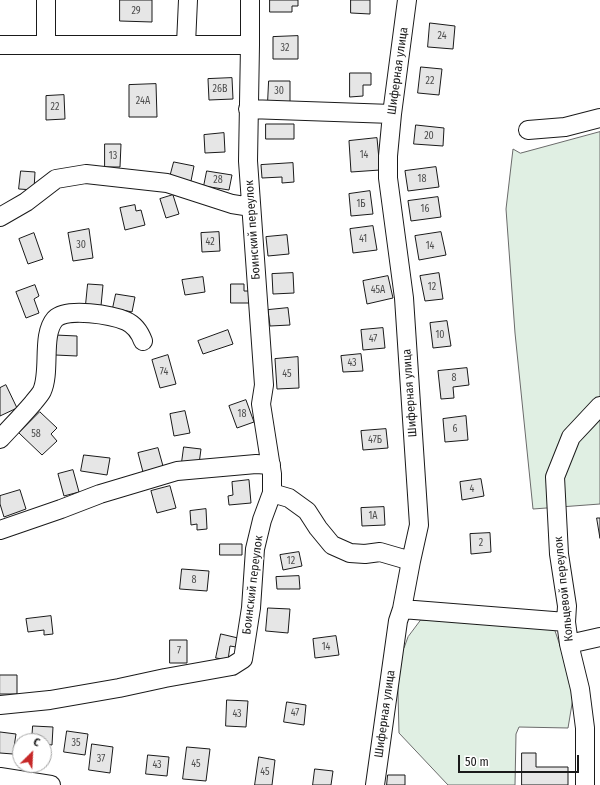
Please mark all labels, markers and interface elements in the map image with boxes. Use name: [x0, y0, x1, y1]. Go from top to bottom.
house number: 29: [131, 5, 141, 17]
street label: Шиферная улица: [385, 26, 411, 116]
house number: 24: [437, 30, 447, 42]
house number: 32: [281, 42, 289, 54]
house number: 22: [426, 75, 434, 87]
house number: 26В: [213, 83, 227, 95]
house number: 30: [274, 85, 284, 97]
house number: 24А: [136, 95, 150, 107]
house number: 22: [51, 101, 59, 113]
house number: 20: [424, 130, 434, 142]
house number: 14: [360, 149, 368, 161]
house number: 13: [109, 150, 117, 162]
house number: 18: [418, 173, 426, 185]
house number: 28: [213, 174, 223, 186]
street label: Боинский переулок: [242, 180, 264, 280]
house number: 1Б: [356, 198, 366, 210]
house number: 16: [421, 203, 429, 215]
house number: 41: [359, 233, 367, 245]
house number: 42: [205, 236, 215, 248]
house number: 30: [76, 239, 86, 251]
house number: 14: [426, 240, 434, 252]
house number: 12: [428, 281, 436, 293]
house number: 45А: [371, 284, 385, 296]
house number: 10: [435, 329, 445, 341]
house number: 47: [369, 333, 377, 345]
street label: Шиферная улица: [400, 348, 420, 438]
house number: 43: [347, 357, 357, 369]
house number: 74: [160, 366, 168, 378]
house number: 45: [282, 368, 292, 380]
house number: 8: [452, 372, 456, 384]
house number: 18: [238, 408, 246, 420]
house number: 6: [453, 423, 457, 435]
house number: 58: [31, 428, 41, 440]
house number: 47Б: [368, 434, 382, 446]
house number: 4: [470, 483, 474, 495]
house number: 1А: [368, 510, 378, 522]
street label: Боинский переулок: [240, 535, 266, 635]
street label: Кольцевой переулок: [551, 536, 577, 642]
house number: 2: [479, 537, 483, 549]
house number: 12: [287, 555, 295, 567]
house number: 8: [192, 574, 196, 586]
house number: 14: [322, 641, 330, 653]
house number: 7: [177, 645, 181, 657]
street label: Шиферная улица: [372, 669, 398, 759]
house number: 47: [291, 707, 299, 719]
house number: 43: [232, 708, 242, 720]
north arrow: [12, 733, 52, 773]
text: С: [31, 735, 42, 750]
house number: 35: [71, 737, 81, 749]
scale bar: [460, 747, 581, 773]
house number: 37: [97, 753, 105, 765]
text: 50 m: [465, 755, 489, 769]
house number: 45: [191, 758, 201, 770]
house number: 43: [152, 759, 162, 771]
house number: 45: [260, 766, 270, 778]

